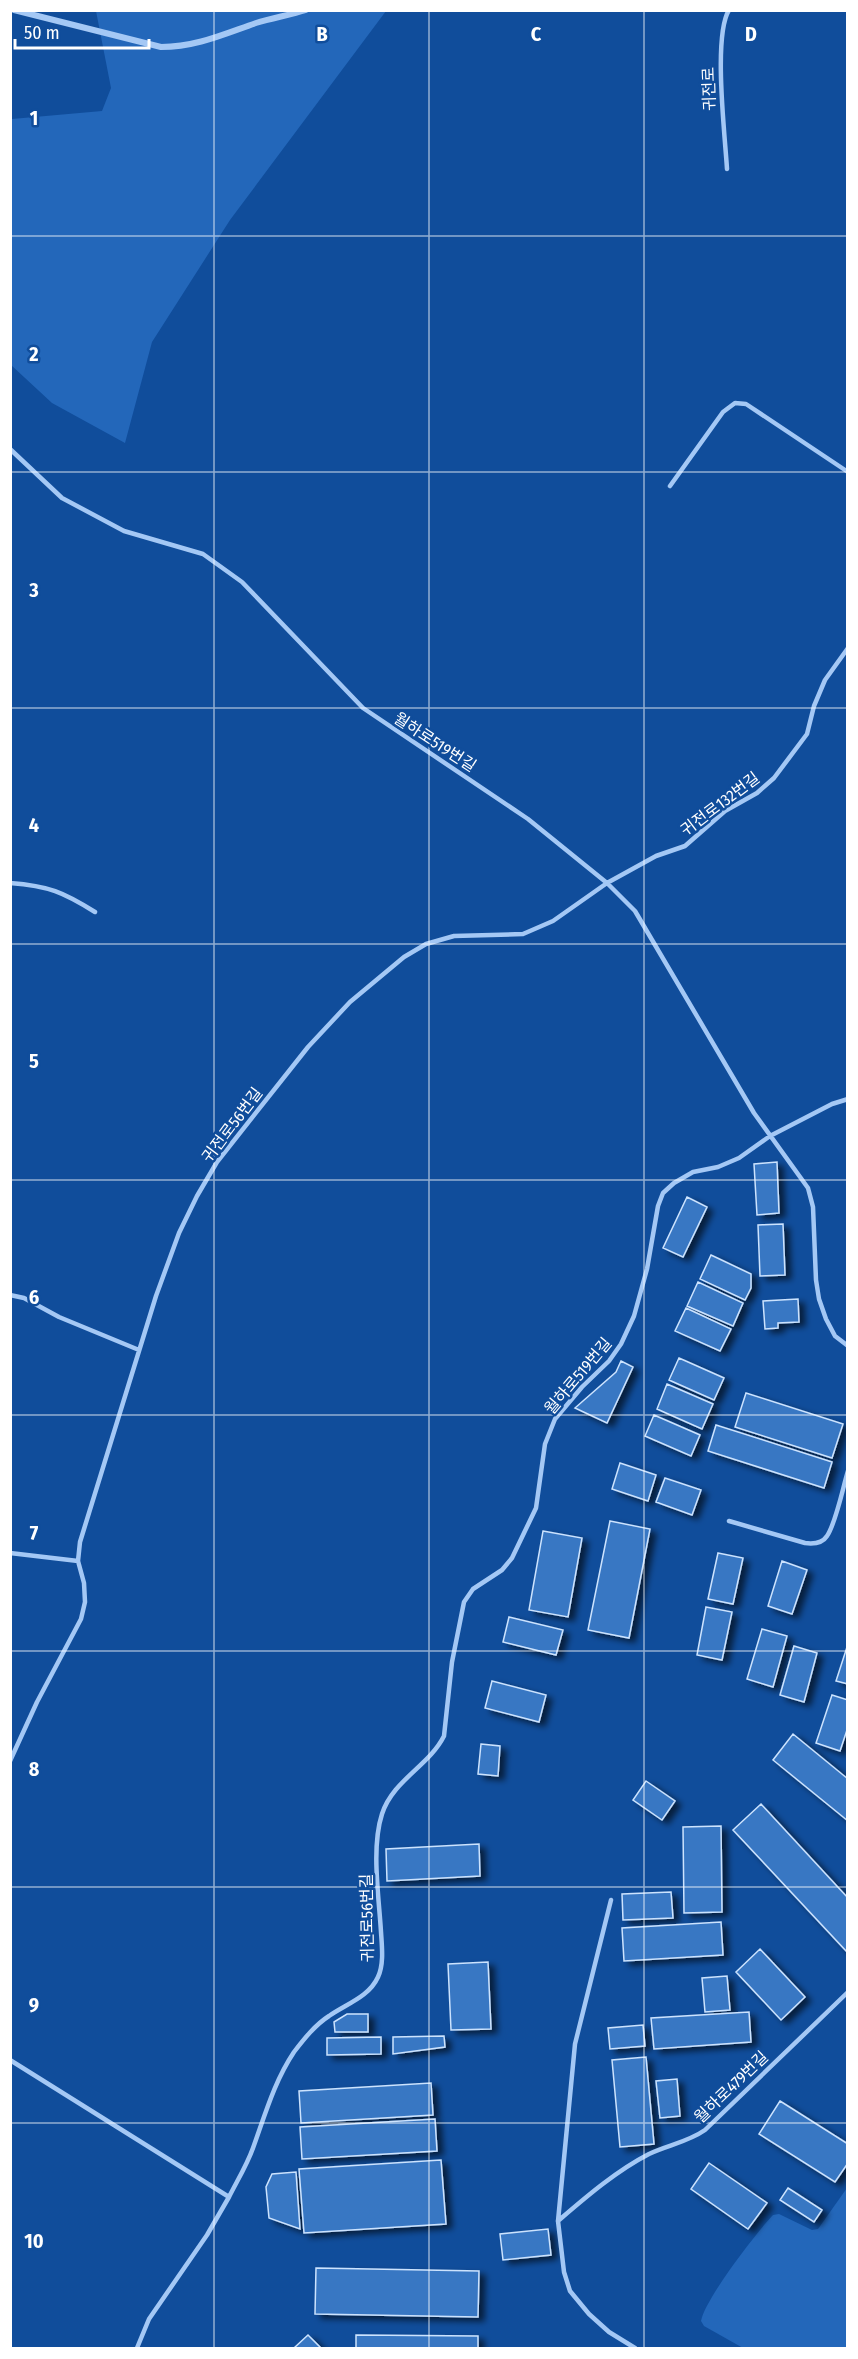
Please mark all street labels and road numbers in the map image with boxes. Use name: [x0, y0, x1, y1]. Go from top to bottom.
street label: 귀전로: [699, 66, 719, 111]
street label: 월하로519번길: [390, 708, 480, 776]
street label: 귀전로132번길: [677, 768, 763, 840]
street label: 귀전로56번길: [198, 1084, 266, 1166]
street label: 월하로519번길: [540, 1334, 616, 1418]
street label: 귀전로56번길: [357, 1873, 377, 1963]
street label: 월하로479번길: [690, 2047, 772, 2127]

